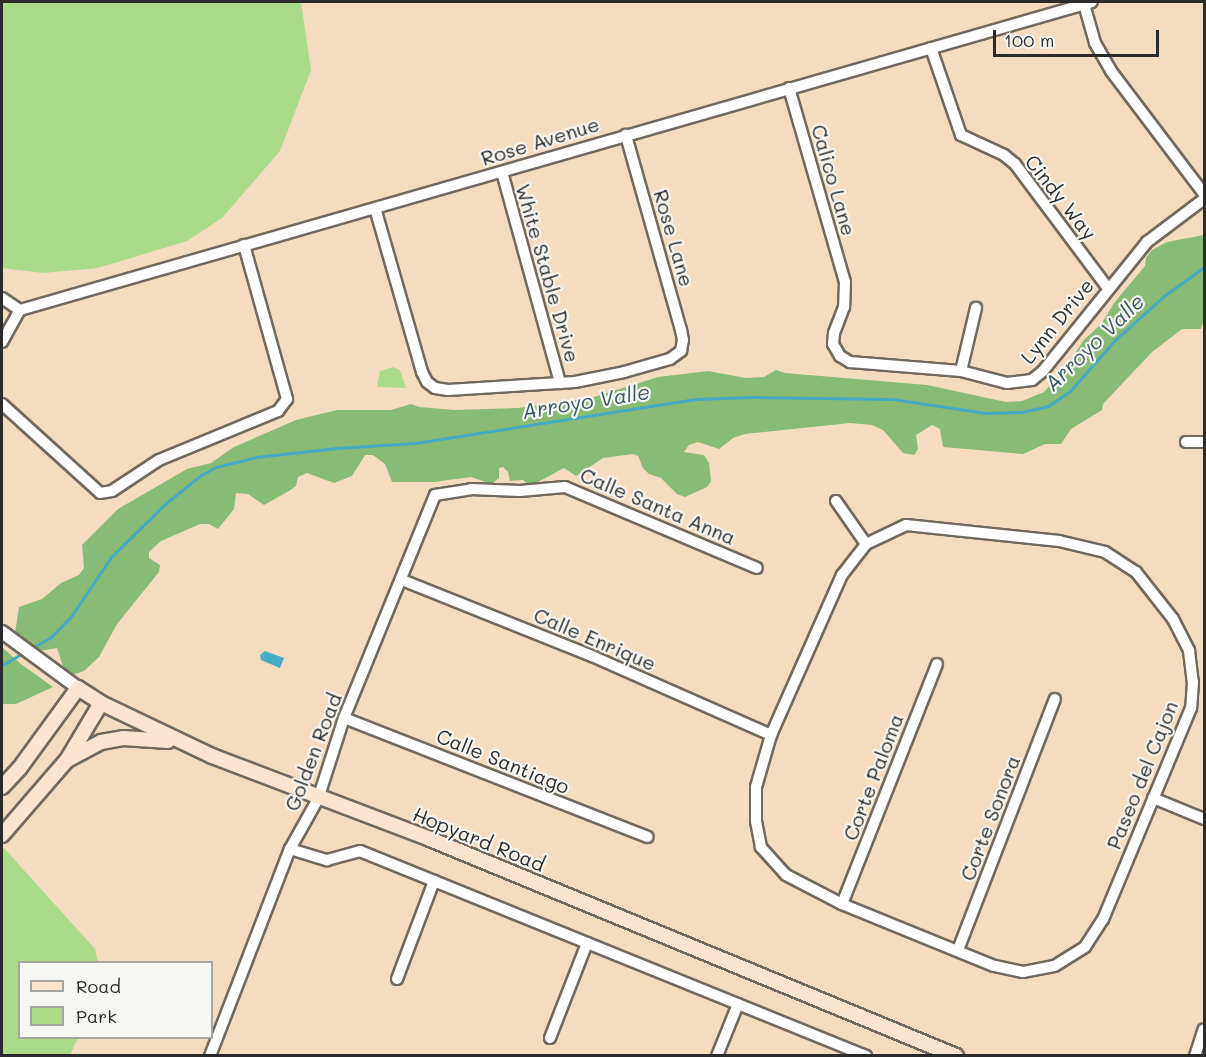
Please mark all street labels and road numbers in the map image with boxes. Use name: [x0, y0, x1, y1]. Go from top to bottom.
street label: Rose Avenue: [478, 112, 602, 170]
street label: Calico Lane: [807, 122, 861, 238]
street label: Cindy Way: [1020, 150, 1102, 244]
street label: White Stable Drive: [511, 181, 585, 365]
street label: Rose Lane: [649, 187, 699, 289]
street label: Lynn Drive: [1015, 274, 1099, 368]
street label: Calle Santa Anna: [577, 462, 739, 550]
street label: Calle Enrique: [530, 602, 660, 676]
street label: Golden Road: [280, 690, 346, 814]
street label: Paseo del Cajon: [1101, 697, 1183, 853]
street label: Corte Paloma: [838, 710, 908, 844]
street label: Calle Santiago: [433, 723, 573, 799]
street label: Corte Sonora: [955, 752, 1025, 884]
street label: Hopyard Road: [409, 802, 549, 876]

